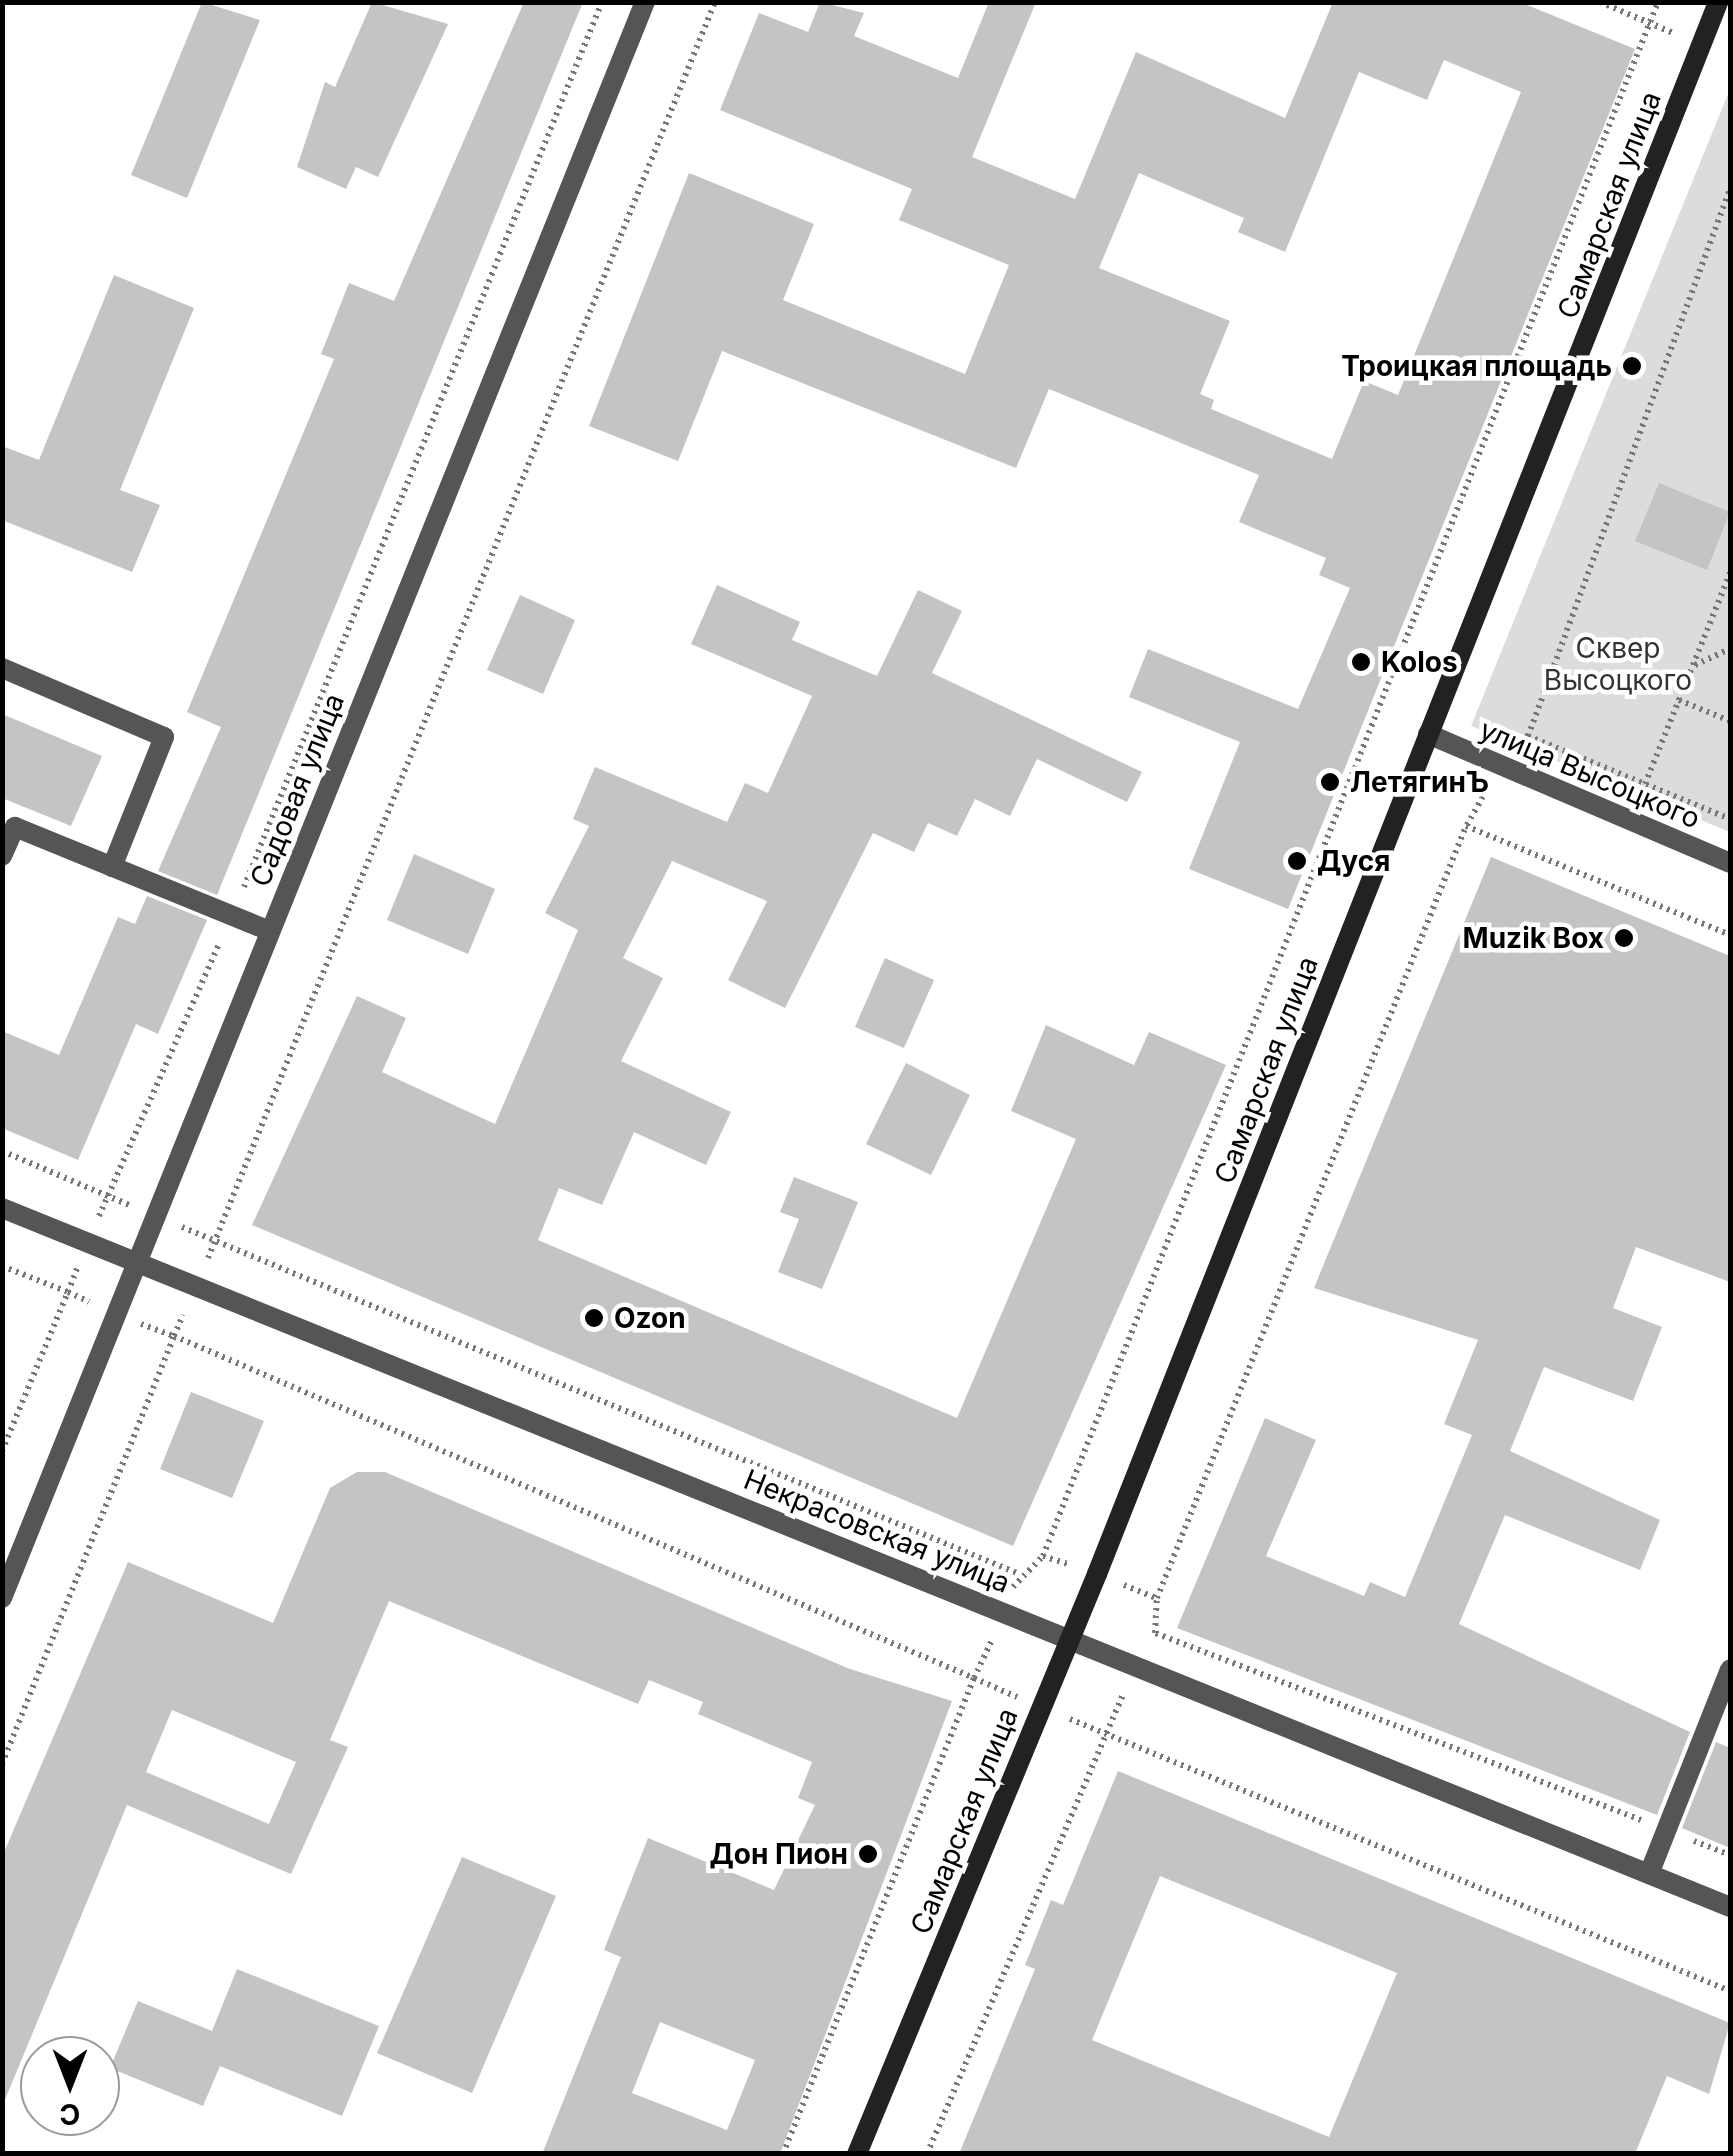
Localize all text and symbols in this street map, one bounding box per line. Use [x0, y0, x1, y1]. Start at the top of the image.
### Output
street label: Самарская улица [1550, 87, 1668, 323]
place label: Троицкая площадь [1341, 349, 1612, 383]
marker: Троицкая площадь [1621, 355, 1643, 377]
park label: Сквер Высоцкого [1544, 631, 1692, 697]
place label: Kolos [1381, 645, 1458, 679]
marker: Kolos [1350, 651, 1372, 673]
street label: Садовая улица [243, 689, 351, 891]
street label: улица Высоцкого [1475, 712, 1705, 836]
place label: ЛетягинЪ [1350, 765, 1489, 799]
marker: ЛетягинЪ [1319, 771, 1341, 793]
place label: Дуся [1317, 844, 1390, 878]
marker: Дуся [1286, 850, 1308, 872]
place label: Muzik Box [1463, 921, 1604, 955]
marker: Muzik Box [1613, 927, 1635, 949]
street label: Самарская улица [1207, 952, 1325, 1188]
place label: Ozon [614, 1301, 686, 1335]
marker: Ozon [583, 1307, 605, 1329]
street label: Некрасовская улица [739, 1462, 1015, 1600]
street label: Самарская улица [903, 1703, 1025, 1939]
place label: Дон Пион [710, 1837, 848, 1871]
marker: Дон Пион [857, 1843, 879, 1865]
north arrow [20, 2036, 120, 2136]
text: С [60, 2097, 80, 2131]

